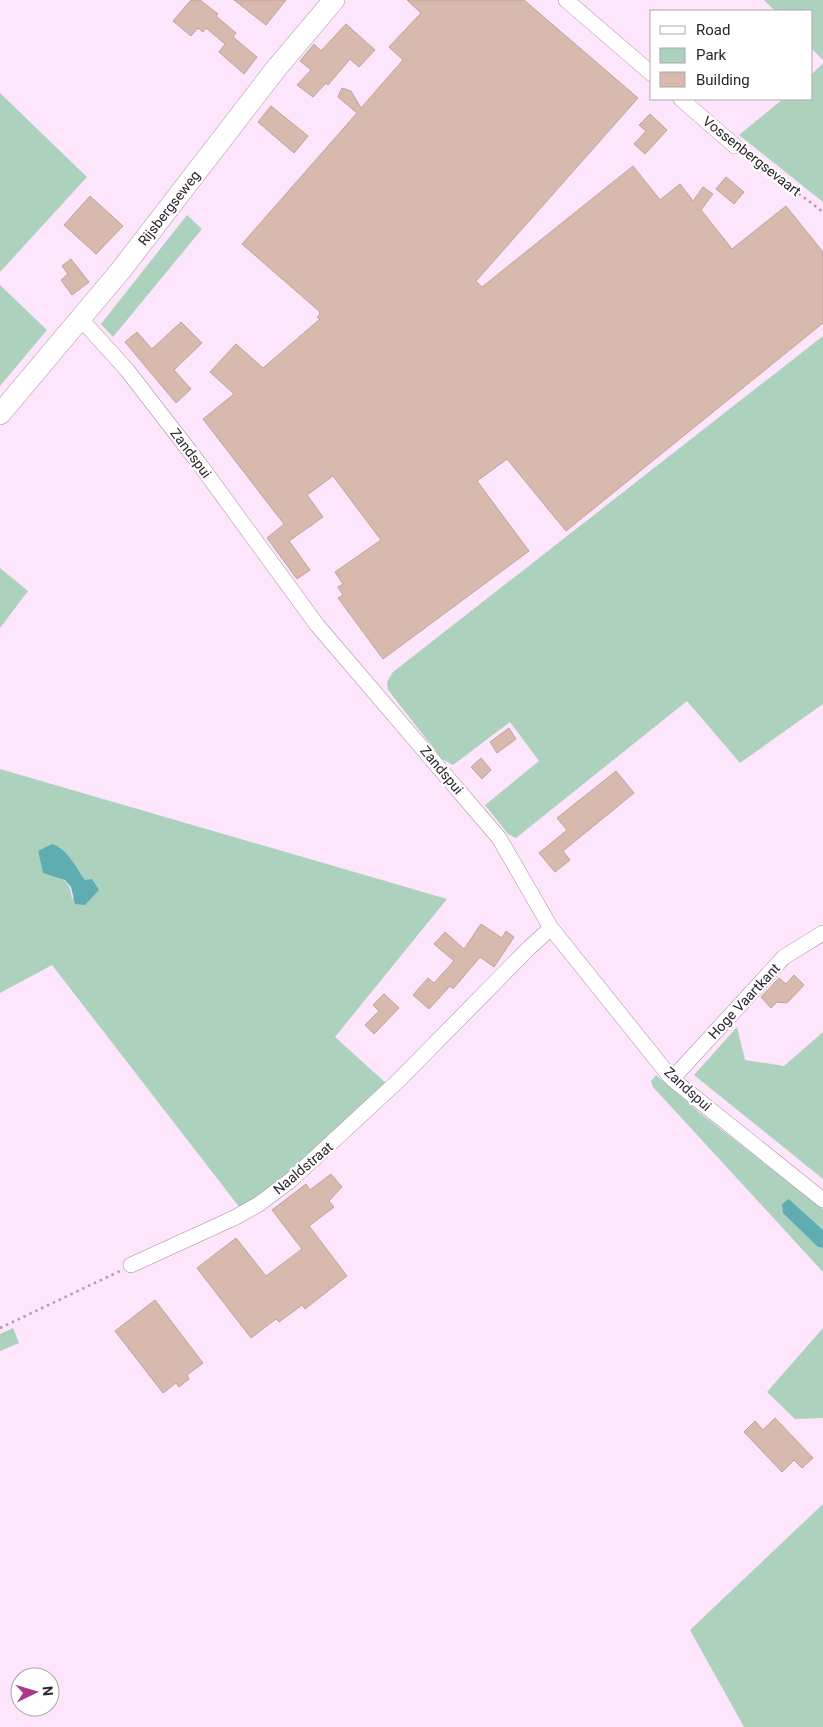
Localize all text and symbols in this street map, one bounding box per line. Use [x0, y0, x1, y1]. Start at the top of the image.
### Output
legend [650, 10, 813, 100]
text: Road [696, 21, 730, 39]
text: Park [696, 46, 727, 64]
text: Building [696, 71, 750, 89]
street label: Vossenbergsevaart [700, 113, 805, 200]
street label: Rijsbergseweg [135, 167, 203, 249]
street label: Zandspui [167, 425, 215, 481]
street label: Zandspui [417, 743, 467, 797]
street label: Hoge Vaartkant [705, 960, 783, 1042]
street label: Zandspui [661, 1064, 715, 1114]
street label: Naaldstraat [270, 1138, 336, 1197]
north arrow [10, 1667, 60, 1717]
text: N [40, 1685, 56, 1696]

